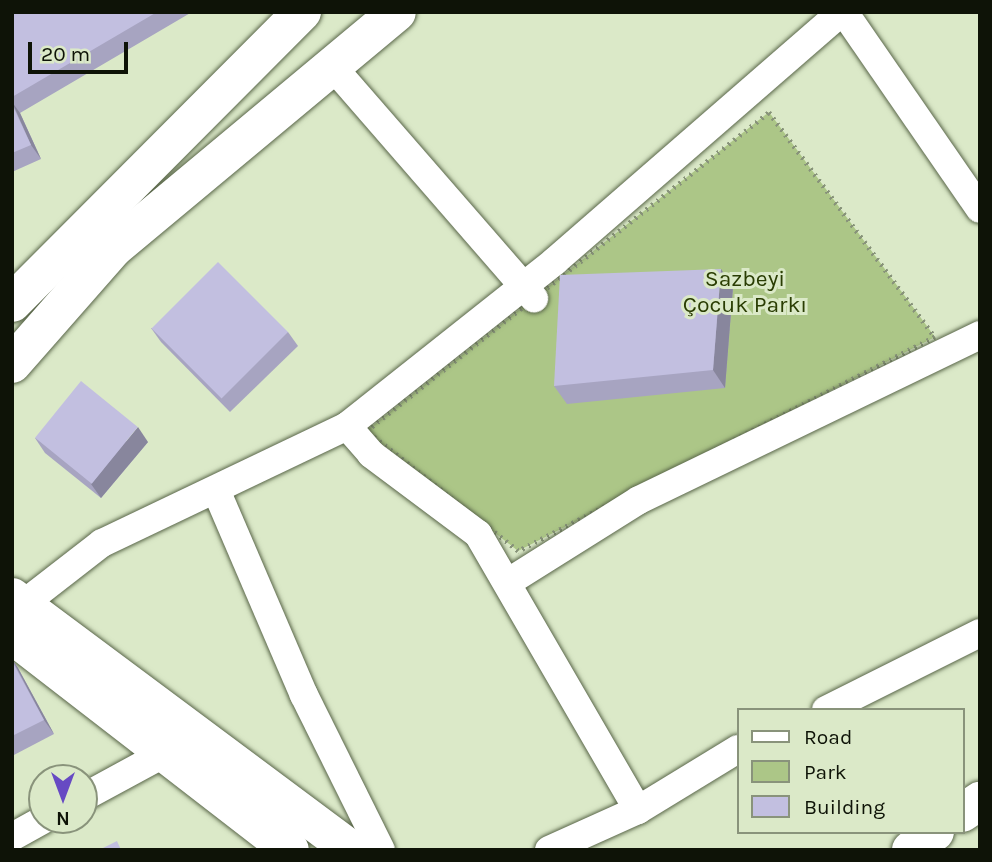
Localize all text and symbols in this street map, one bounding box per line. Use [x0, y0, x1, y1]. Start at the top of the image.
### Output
scale bar [32, 28, 131, 72]
text: 20 m [41, 42, 90, 66]
park label: Sazbeyi Çocuk Parkı [683, 265, 807, 319]
legend [736, 708, 964, 834]
text: Road [804, 725, 852, 749]
text: Park [804, 760, 847, 784]
north arrow [28, 764, 98, 834]
text: Building [804, 795, 885, 819]
text: N [56, 807, 70, 829]

